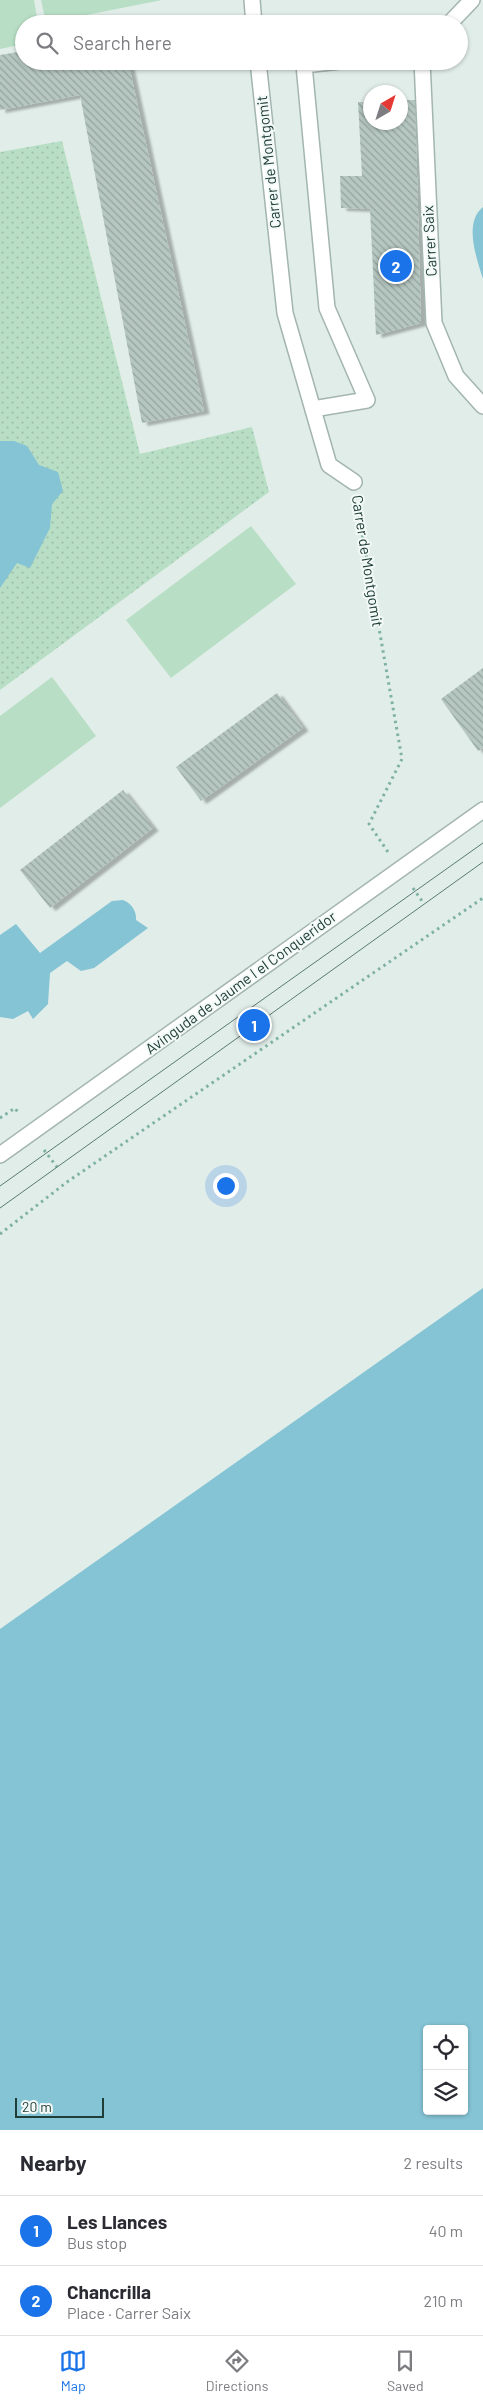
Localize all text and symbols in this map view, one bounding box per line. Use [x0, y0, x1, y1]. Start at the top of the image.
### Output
search box [15, 15, 468, 70]
icon: search [33, 29, 61, 57]
text: Search here [73, 31, 172, 54]
north arrow [363, 85, 408, 130]
street label: Carrer de Montgomit [252, 95, 284, 229]
street label: Carrer Saix [418, 205, 440, 277]
pin: 2 [380, 247, 412, 285]
street label: Carrer de Montgomit [349, 494, 387, 628]
street label: Avinguda de Jaume I el Conqueridor [141, 907, 340, 1058]
pin: 1 [238, 1006, 270, 1044]
your location [213, 1173, 239, 1199]
map controls [423, 2025, 468, 2115]
button: locate [423, 2025, 468, 2070]
button: layers [423, 2070, 468, 2115]
scale bar [15, 2095, 104, 2118]
text: 20 m [22, 2098, 52, 2115]
text: Nearby [20, 2150, 86, 2175]
text: 2 results [404, 2153, 463, 2172]
text: Les Llances [67, 2210, 167, 2233]
text: 1 [33, 2221, 39, 2240]
text: 40 m [429, 2221, 463, 2240]
text: Bus stop [67, 2233, 127, 2252]
text: Chancrilla [67, 2280, 151, 2303]
text: 2 [32, 2291, 40, 2310]
text: 210 m [424, 2291, 463, 2310]
text: Place · Carrer Saix [67, 2303, 191, 2322]
tab: Map [59, 2347, 87, 2394]
tab: Directions [206, 2347, 268, 2394]
tab: Saved [387, 2347, 424, 2394]

